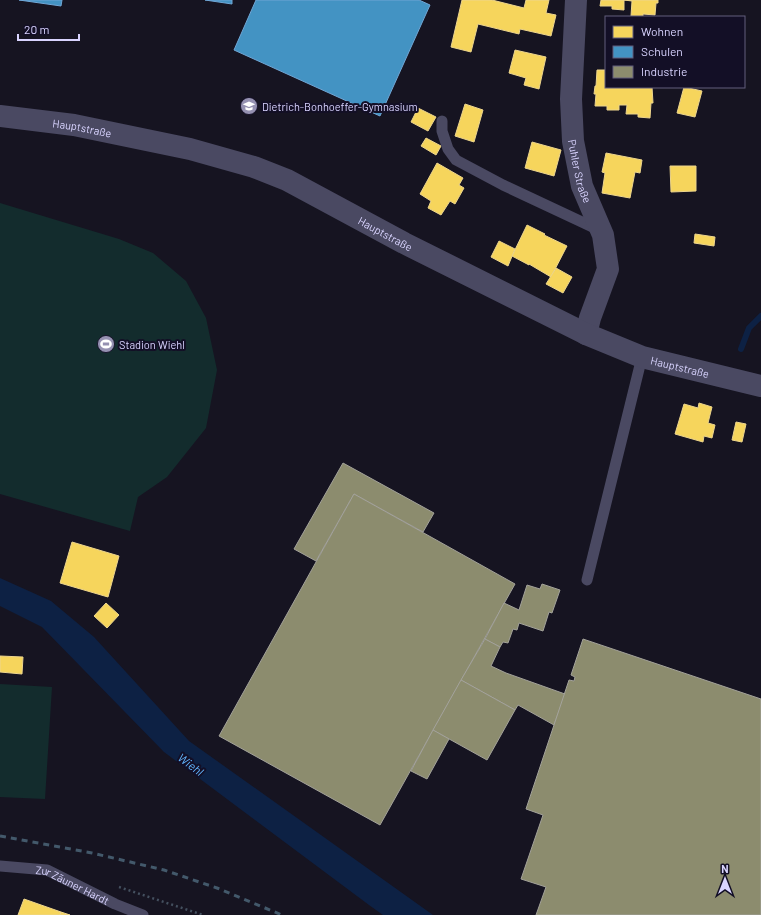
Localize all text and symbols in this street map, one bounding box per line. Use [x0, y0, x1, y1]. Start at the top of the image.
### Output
scale bar [18, 16, 79, 42]
legend [605, 16, 745, 88]
text: 20 m [24, 22, 50, 36]
text: Wohnen [641, 24, 683, 38]
text: Schulen [641, 44, 683, 58]
text: Industrie [641, 64, 687, 78]
school or university icon: Dietrich-Bonhoeffer-Gymnasium [239, 96, 259, 116]
place label: Dietrich-Bonhoeffer-Gymnasium [262, 100, 418, 113]
street label: Hauptstraße [52, 116, 113, 139]
street label: Puhler Straße [566, 138, 595, 205]
street label: Hauptstraße [356, 213, 415, 253]
sports icon: Stadion Wiehl [96, 334, 116, 354]
place label: Stadion Wiehl [119, 338, 185, 351]
street label: Hauptstraße [649, 353, 711, 380]
water label: Wiehl [175, 750, 207, 778]
north arrow [705, 859, 745, 899]
text: N [721, 862, 729, 875]
street label: Zur Zäuner Hardt [35, 863, 112, 907]

